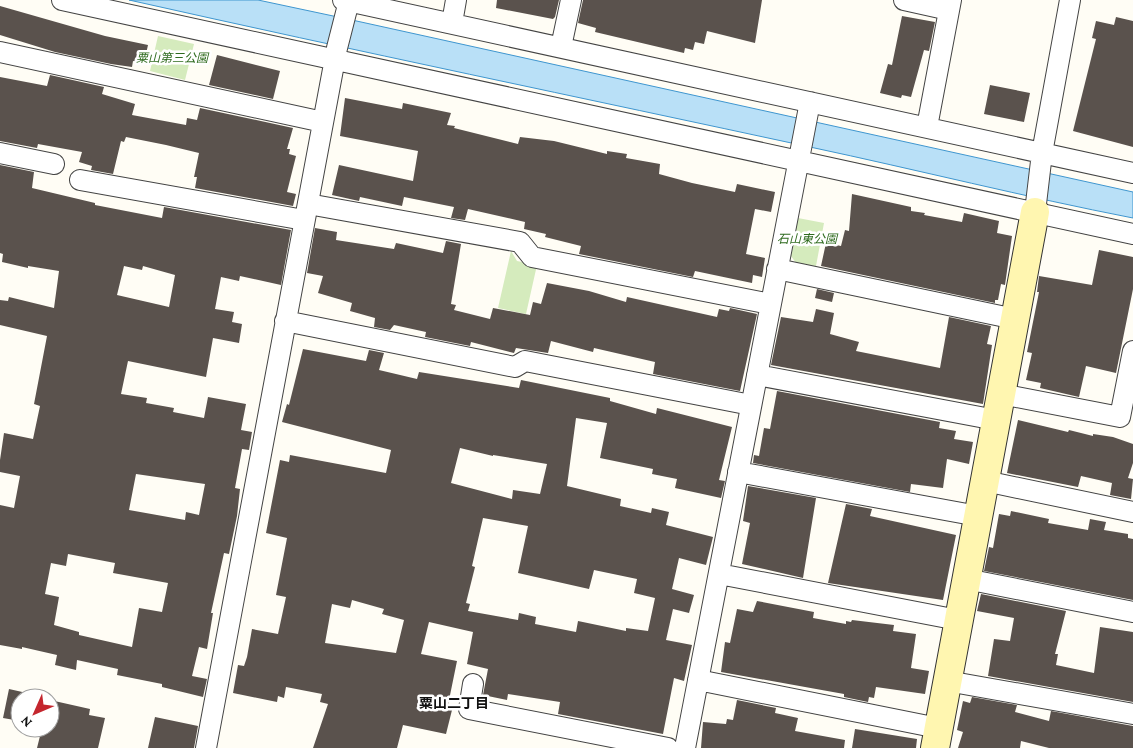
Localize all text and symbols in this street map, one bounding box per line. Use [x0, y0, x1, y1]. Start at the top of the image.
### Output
park label: 粟山第三公園 [136, 51, 210, 65]
park label: 石山東公園 [777, 232, 839, 246]
north arrow [10, 688, 60, 738]
district label: 粟山二丁目 [419, 695, 489, 711]
text: N [16, 713, 35, 731]

